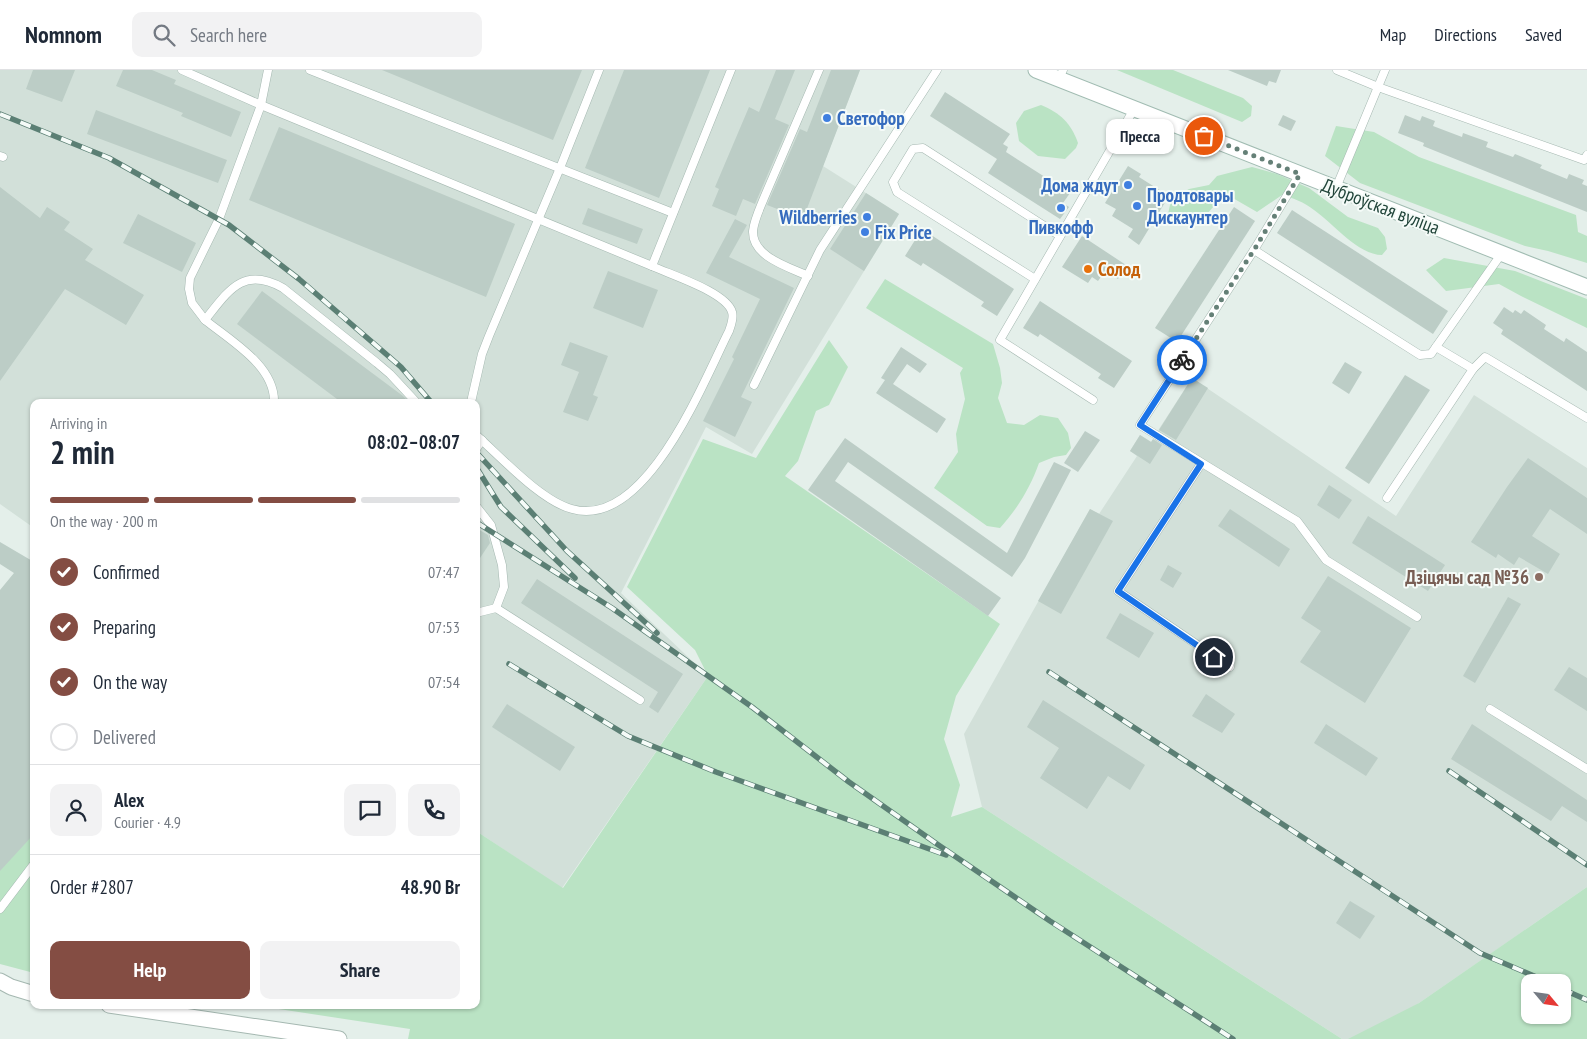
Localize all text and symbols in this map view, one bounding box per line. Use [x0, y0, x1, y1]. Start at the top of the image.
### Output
search box [132, 12, 482, 57]
text: Nomnom [25, 19, 102, 50]
icon: search [150, 21, 178, 49]
text: Search here [190, 23, 267, 47]
text: Map [1380, 23, 1406, 46]
text: Directions [1434, 23, 1497, 46]
text: Saved [1525, 23, 1562, 46]
place label: Светофор [837, 106, 905, 130]
marker: Светофор [821, 112, 833, 124]
pin [1183, 115, 1225, 157]
callout: Пресса [1106, 118, 1174, 154]
icon: bag [1190, 122, 1218, 150]
text: Пресса [1120, 126, 1160, 146]
place label: Дома ждут [1041, 173, 1118, 197]
street label: Дуброўская вуліца [1319, 173, 1443, 239]
marker: Дома ждут [1122, 179, 1134, 191]
place label: Продтовары Дискаунтер [1147, 183, 1233, 229]
marker: Продтовары Дискаунтер [1131, 200, 1143, 212]
marker: Пивкофф [1055, 202, 1067, 214]
place label: Wildberries [778, 205, 857, 229]
marker: Wildberries [861, 211, 873, 223]
place label: Пивкофф [1029, 215, 1093, 239]
place label: Fix Price [875, 220, 932, 244]
marker: Fix Price [859, 226, 871, 238]
place label: Солод [1098, 257, 1140, 281]
marker: Солод [1082, 263, 1094, 275]
courier [1157, 335, 1207, 385]
icon: bike [1168, 346, 1196, 374]
text: Arriving in [50, 413, 107, 433]
text: 08:02–08:07 [367, 430, 460, 454]
text: 2 min [50, 431, 115, 473]
text: On the way · 200 m [50, 511, 158, 531]
icon: check [50, 558, 78, 586]
text: Confirmed [93, 560, 160, 584]
text: 07:47 [428, 562, 460, 582]
place label: Дзіцячы сад №36 [1405, 565, 1529, 589]
marker: Дзіцячы сад №36 [1533, 571, 1545, 583]
icon: check [50, 613, 78, 641]
text: Preparing [93, 615, 156, 639]
text: 07:53 [428, 617, 460, 637]
pin [1193, 636, 1235, 678]
icon: home [1200, 643, 1228, 671]
icon: check [50, 668, 78, 696]
text: On the way [93, 670, 167, 694]
text: 07:54 [428, 672, 460, 692]
text: Delivered [93, 725, 156, 749]
button: person [50, 784, 102, 836]
button: chat [344, 784, 396, 836]
button: phone [408, 784, 460, 836]
text: Alex [114, 788, 144, 812]
text: Courier · 4.9 [114, 812, 181, 832]
text: Order #2807 [50, 875, 134, 899]
text: 48.90 Br [401, 875, 460, 899]
button: Help [50, 941, 250, 999]
button: Share [260, 941, 460, 999]
north arrow [1521, 974, 1571, 1024]
map controls [1521, 974, 1571, 1024]

